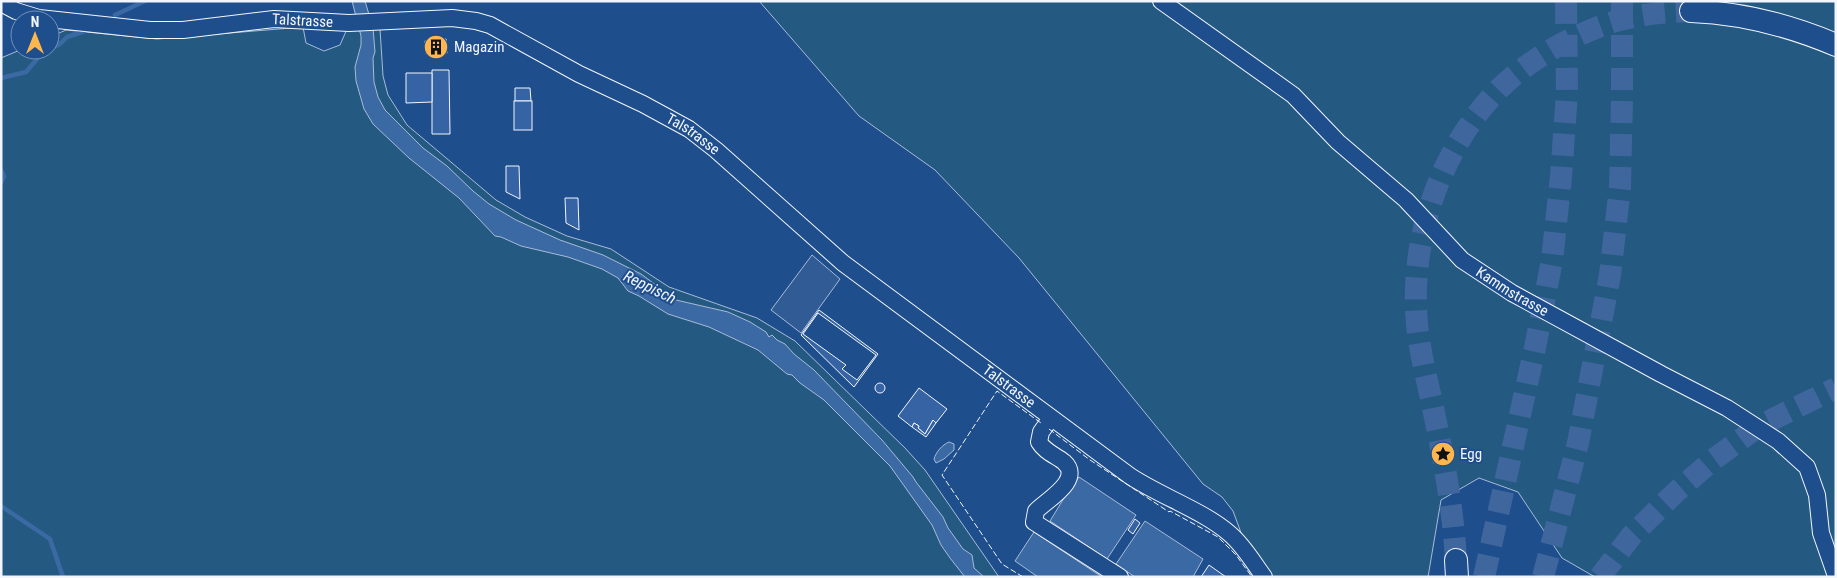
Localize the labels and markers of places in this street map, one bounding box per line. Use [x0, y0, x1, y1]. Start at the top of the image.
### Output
building icon: Magazin [423, 34, 449, 60]
place label: Magazin [454, 38, 504, 56]
place icon: Egg [1430, 441, 1456, 467]
place label: Egg [1460, 445, 1482, 463]

